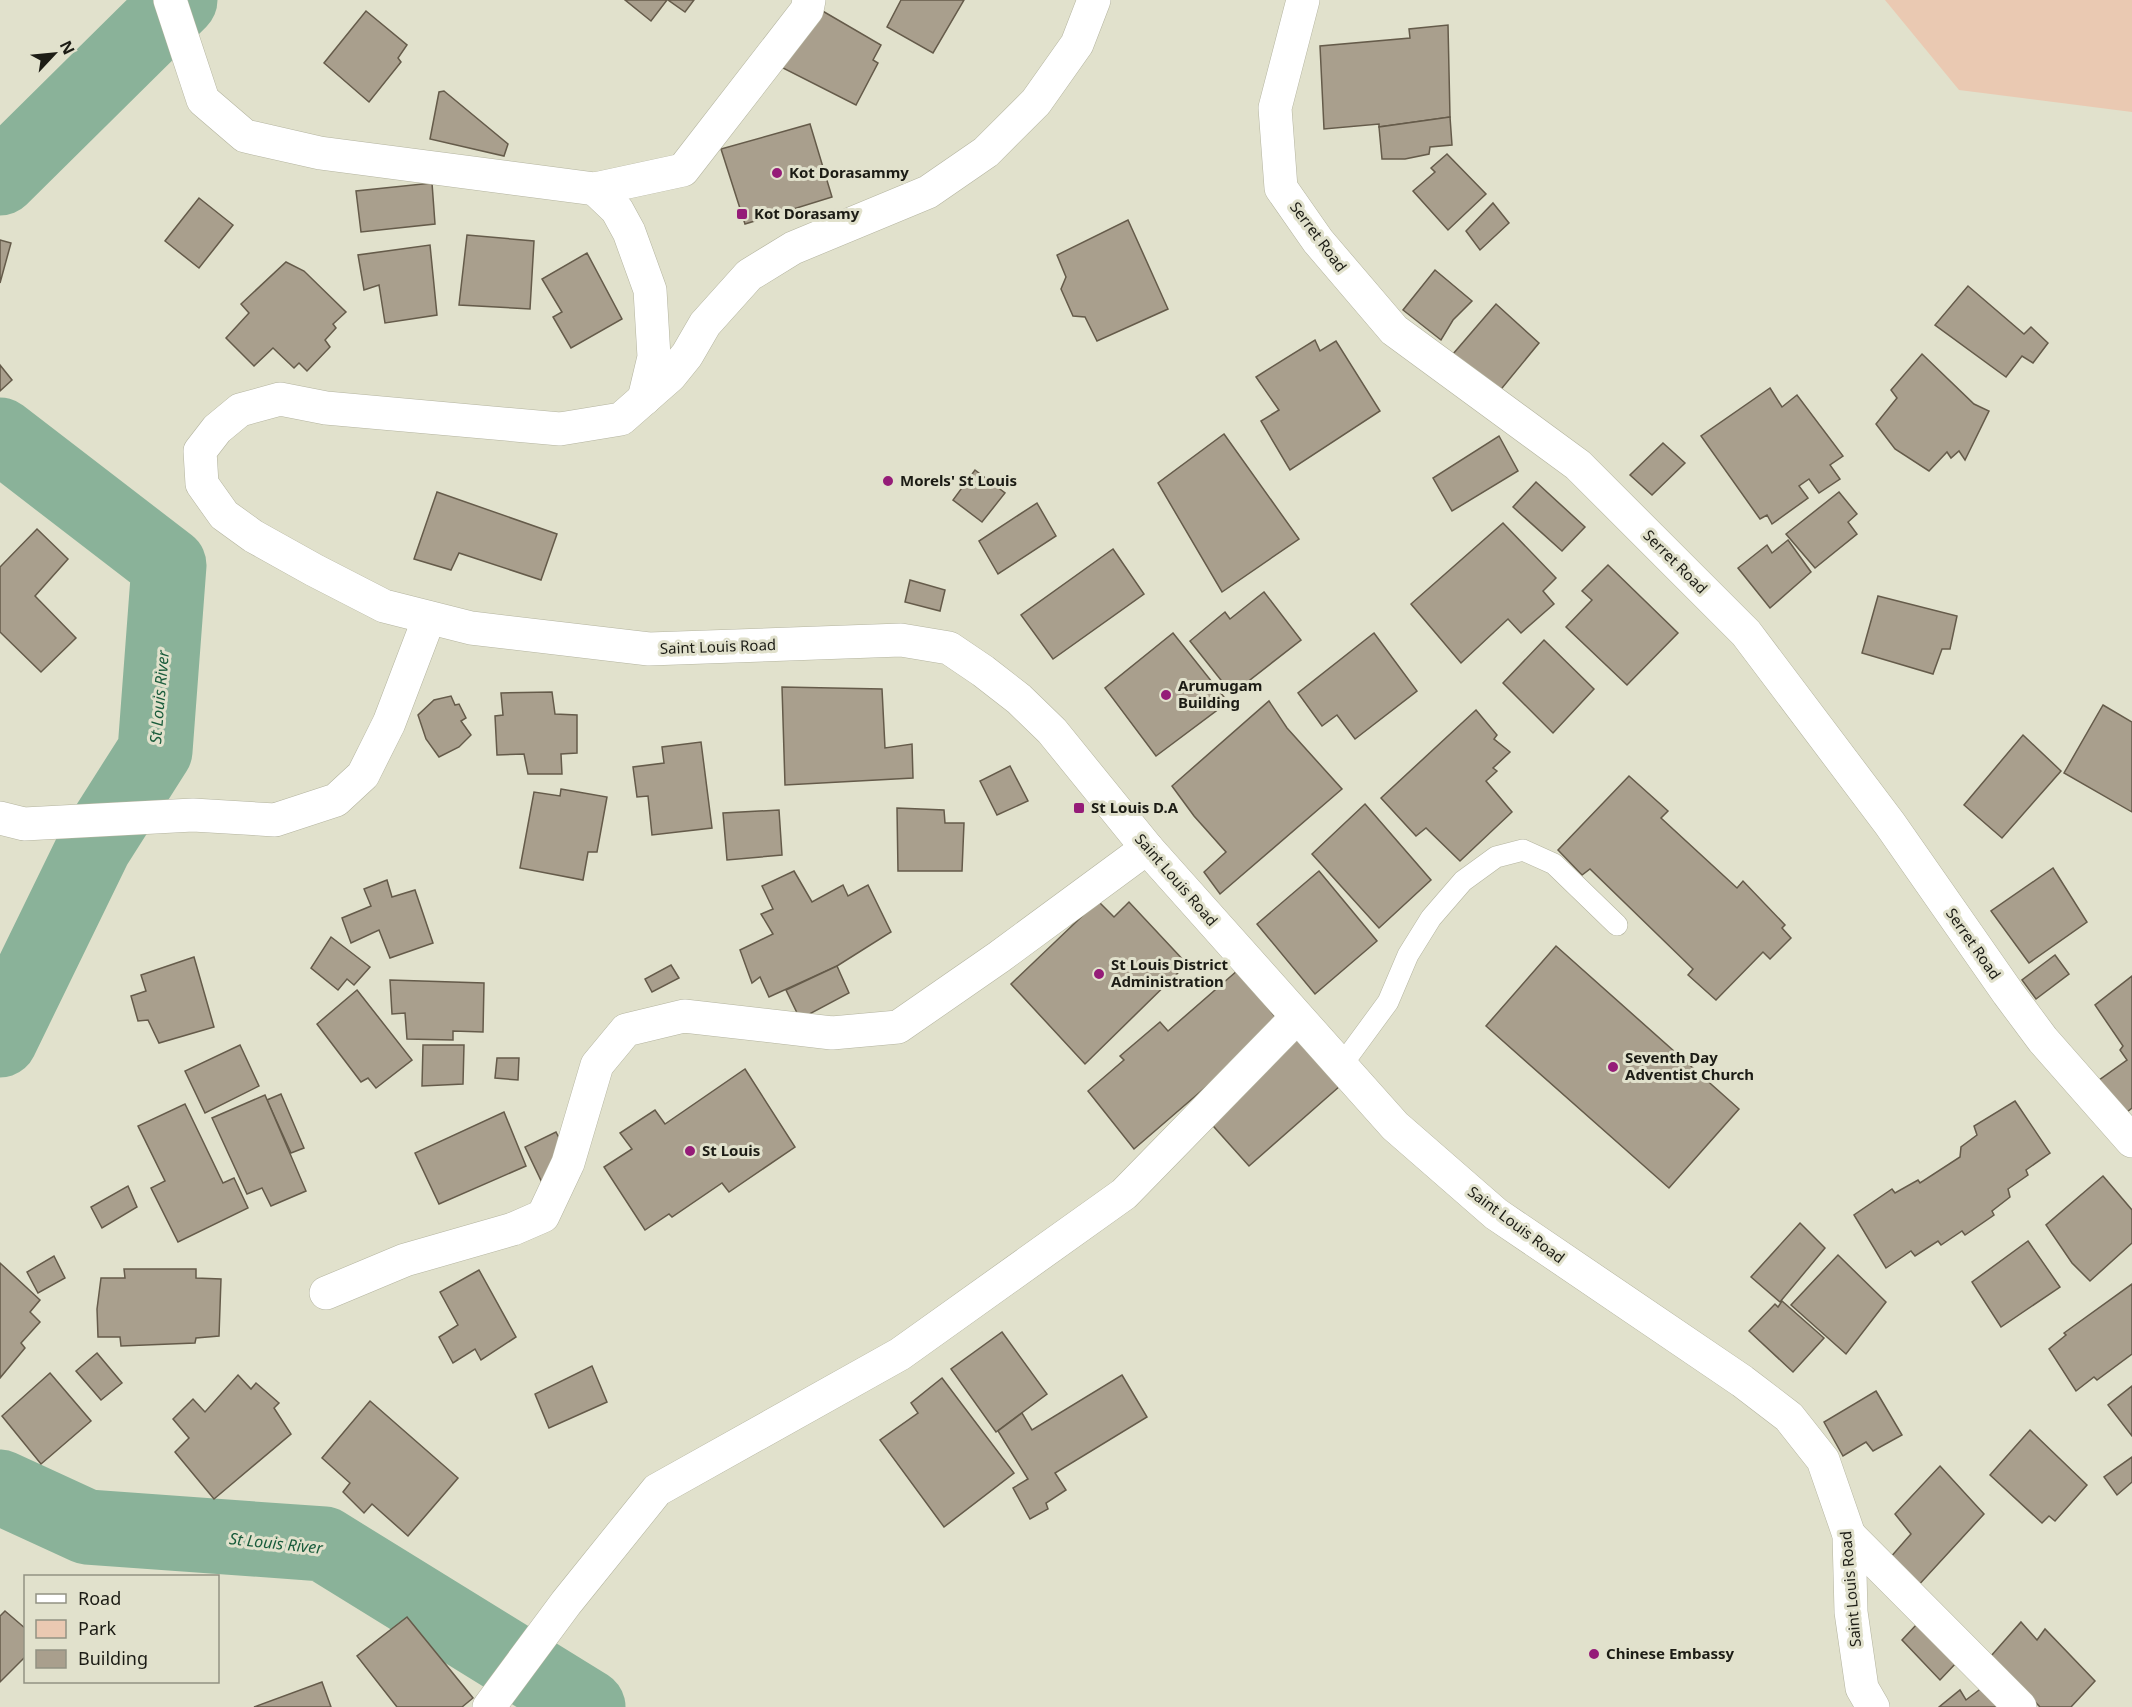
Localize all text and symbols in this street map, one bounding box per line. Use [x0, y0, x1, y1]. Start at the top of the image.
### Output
north arrow [24, 24, 84, 84]
text: N [55, 37, 80, 58]
place label: Kot Dorasammy [789, 162, 909, 182]
marker: Kot Dorasammy [770, 166, 784, 180]
street label: Serret Road [1286, 197, 1352, 275]
place label: Kot Dorasamy [754, 203, 860, 223]
marker: Kot Dorasamy [735, 207, 749, 221]
place label: Morels' St Louis [900, 470, 1017, 490]
marker: Morels' St Louis [881, 474, 895, 488]
street label: Serret Road [1639, 525, 1712, 598]
street label: Saint Louis Road [659, 634, 776, 658]
water label: St Louis River [144, 649, 174, 745]
place label: Arumugam Building [1178, 675, 1262, 712]
marker: Arumugam Building [1159, 688, 1173, 702]
place label: St Louis D.A [1091, 797, 1179, 817]
marker: St Louis D.A [1072, 801, 1086, 815]
street label: Saint Louis Road [1131, 829, 1222, 930]
street label: Serret Road [1942, 904, 2006, 983]
place label: St Louis District Administration [1111, 954, 1229, 991]
marker: St Louis District Administration [1092, 967, 1106, 981]
place label: Seventh Day Adventist Church [1625, 1047, 1754, 1084]
marker: Seventh Day Adventist Church [1606, 1060, 1620, 1074]
place label: St Louis [702, 1140, 760, 1160]
marker: St Louis [683, 1144, 697, 1158]
street label: Saint Louis Road [1464, 1181, 1569, 1267]
water label: St Louis River [228, 1527, 324, 1559]
street label: Saint Louis Road [1835, 1530, 1865, 1648]
legend [24, 1575, 219, 1683]
text: Road [78, 1586, 121, 1610]
text: Park [78, 1616, 116, 1640]
place label: Chinese Embassy [1606, 1643, 1735, 1663]
text: Building [78, 1646, 148, 1670]
marker: Chinese Embassy [1587, 1647, 1601, 1661]

